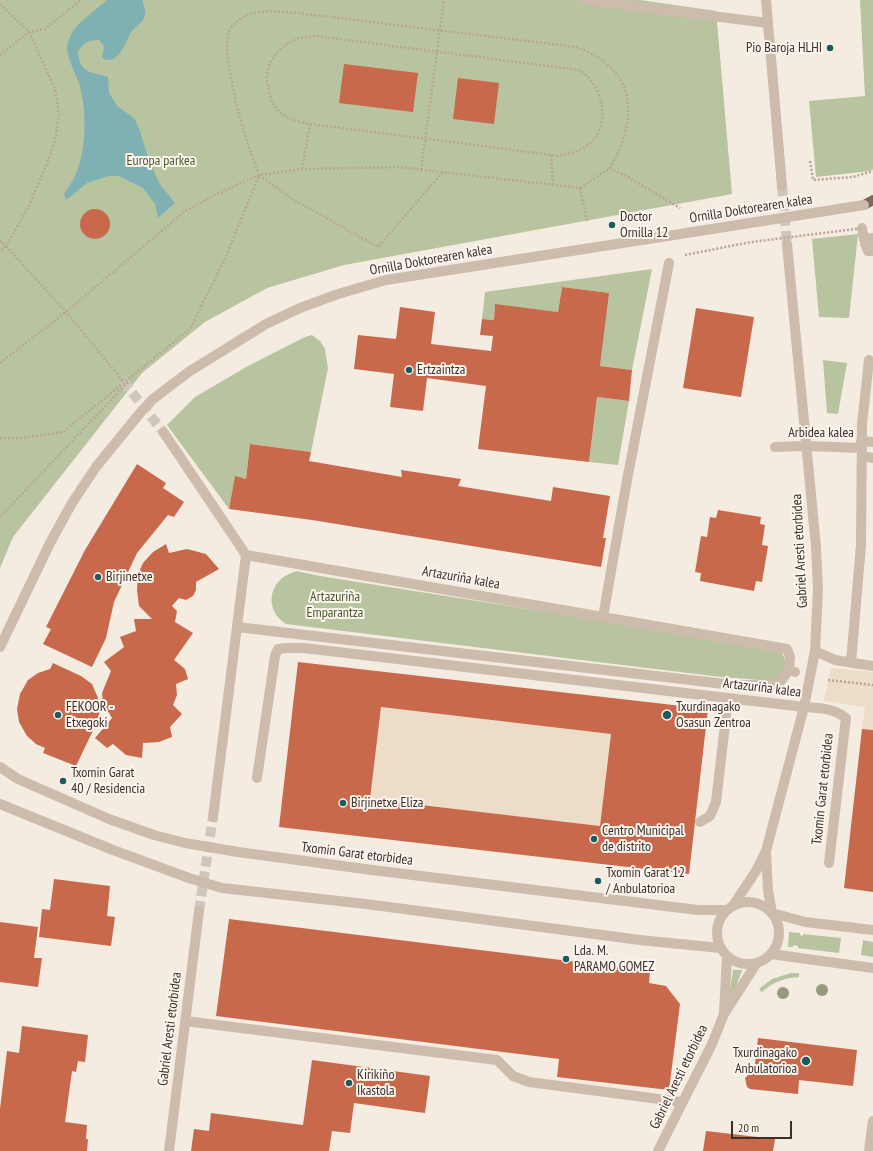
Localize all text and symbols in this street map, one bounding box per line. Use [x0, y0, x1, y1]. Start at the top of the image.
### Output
place label: Pio Baroja HLHI [746, 40, 822, 56]
marker: Pio Baroja HLHI [825, 43, 835, 53]
park label: Europa parkea [127, 153, 195, 169]
street label: Ornilla Doktorearen kalea [688, 191, 814, 227]
place label: Doctor Ornilla 12 [620, 209, 668, 242]
marker: Doctor Ornilla 12 [607, 220, 617, 230]
street label: Ornilla Doktorearen kalea [368, 241, 494, 279]
place label: Ertzaintza [417, 362, 465, 378]
marker: Ertzaintza [404, 365, 414, 375]
street label: Arbidea kalea [788, 425, 854, 441]
street label: Gabriel Aresti etorbidea [789, 494, 811, 608]
street label: Artazuriña kalea [421, 563, 501, 593]
place label: Birjinetxe [106, 569, 152, 585]
marker: Birjinetxe [93, 572, 103, 582]
park label: Artazuriña Emparantza [307, 589, 363, 622]
street label: Artazuriña kalea [722, 675, 802, 701]
place label: FEKOOR - Etxegoki [66, 699, 114, 732]
place label: Txurdinagako Osasun Zentroa [676, 699, 751, 732]
marker: Txurdinagako Osasun Zentroa [661, 709, 673, 721]
marker: FEKOOR - Etxegoki [53, 710, 63, 720]
street label: Txomin Garat etorbidea [809, 732, 837, 846]
place label: Txomin Garat 40 / Residencia [71, 765, 145, 798]
marker: Txomin Garat 40 / Residencia [58, 776, 68, 786]
place label: Birjinetxe Eliza [351, 795, 423, 811]
marker: Birjinetxe Eliza [338, 798, 348, 808]
place label: Centro Municipal de distrito [602, 823, 684, 856]
marker: Centro Municipal de distrito [589, 834, 599, 844]
street label: Txomin Garat etorbidea [300, 839, 414, 869]
place label: Txomin Garat 12 / Anbulatorioa [606, 865, 685, 898]
marker: Txomin Garat 12 / Anbulatorioa [593, 876, 603, 886]
place label: Lda. M. PARAMO GOMEZ [574, 943, 654, 976]
marker: Lda. M. PARAMO GOMEZ [561, 954, 571, 964]
street label: Gabriel Aresti etorbidea [155, 971, 185, 1087]
street label: Gabriel Aresti etorbidea [646, 1022, 712, 1132]
place label: Txurdinagako Anbulatorioa [733, 1045, 797, 1078]
marker: Txurdinagako Anbulatorioa [800, 1055, 812, 1067]
place label: Kirikiño Ikastola [357, 1067, 395, 1100]
marker: Kirikiño Ikastola [344, 1078, 354, 1088]
scale bar [733, 1113, 794, 1139]
text: 20 m [738, 1120, 759, 1135]

